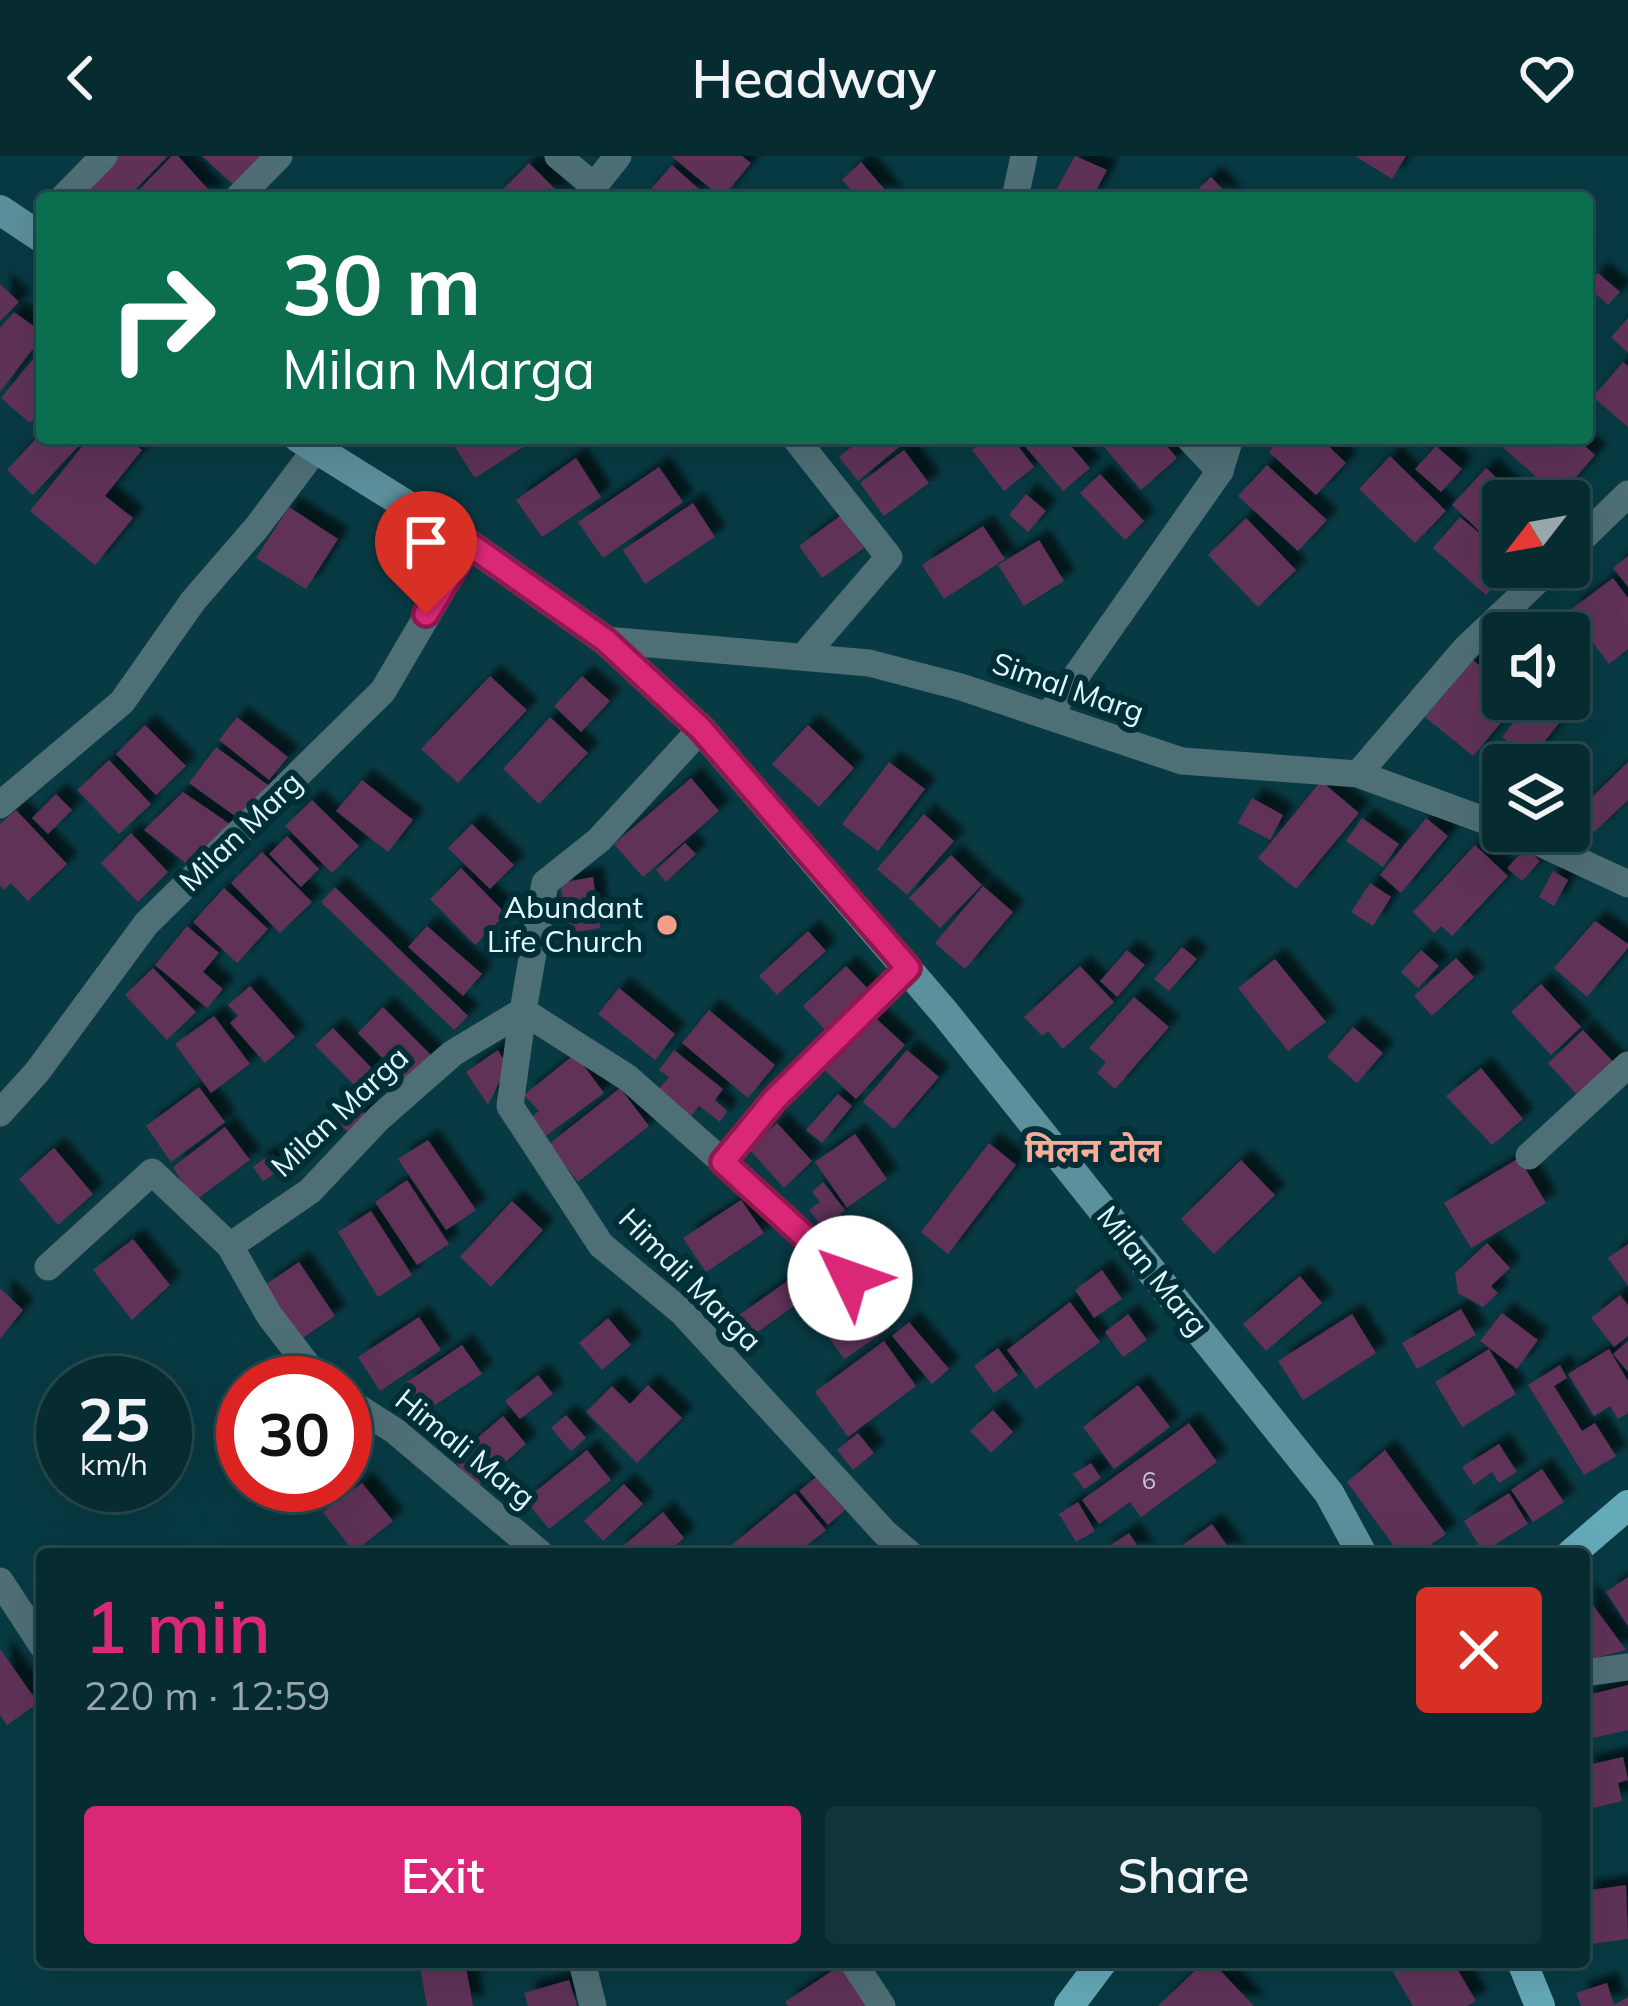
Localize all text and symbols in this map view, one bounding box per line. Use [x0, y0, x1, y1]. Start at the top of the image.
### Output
text: Headway [691, 44, 937, 112]
icon: back [48, 45, 114, 111]
icon: heart [1514, 45, 1580, 111]
text: 30 m [282, 231, 481, 336]
icon: right [84, 240, 240, 396]
text: Milan Marga [282, 335, 595, 403]
north arrow [1482, 480, 1590, 588]
map controls [1482, 480, 1590, 852]
pin [375, 491, 477, 614]
icon: arrive [393, 509, 459, 575]
button: sound [1482, 612, 1590, 720]
street label: Simal Marg [988, 643, 1149, 731]
button: layers [1482, 744, 1590, 852]
street label: Milan Marg [171, 763, 310, 899]
place label: Abundant Life Church [487, 888, 643, 960]
marker: Abundant Life Church [654, 912, 680, 938]
street label: Milan Marga [263, 1038, 416, 1184]
district label: मिलन टोल [1025, 1129, 1162, 1170]
street label: Milan Marg [1089, 1198, 1217, 1343]
street label: Himali Marga [611, 1200, 770, 1359]
position arrow [787, 1215, 913, 1341]
speed limit sign: 30 [216, 1356, 372, 1512]
street label: Himali Marg [388, 1380, 543, 1516]
text: 25 [78, 1381, 150, 1456]
text: km/h [80, 1445, 148, 1483]
house number: 6 [1142, 1465, 1156, 1495]
text: 1 min [84, 1581, 271, 1671]
button: close [1416, 1587, 1542, 1713]
text: 220 m · 12:59 [84, 1671, 330, 1720]
button: Exit [84, 1806, 801, 1944]
button: Share [825, 1806, 1542, 1944]

